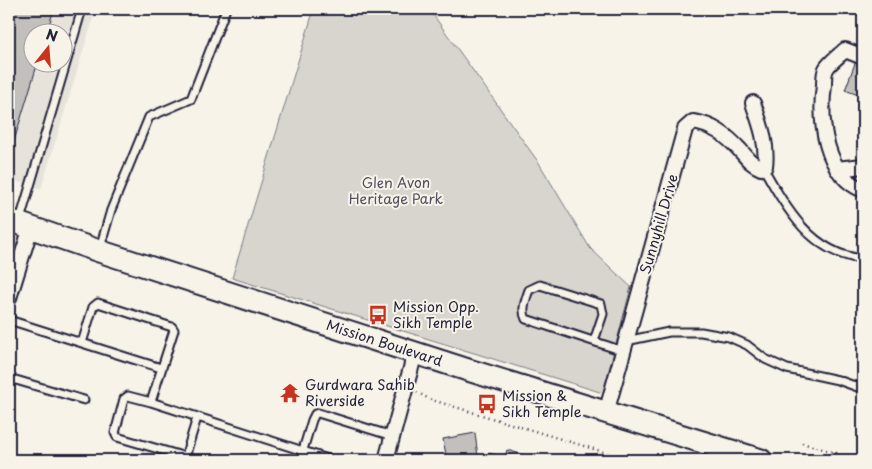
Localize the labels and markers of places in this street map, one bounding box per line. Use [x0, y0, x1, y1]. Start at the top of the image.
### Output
place label: Mission Opp. Sikh Temple [393, 296, 479, 333]
bus stop icon: Mission Opp. Sikh Temple [367, 304, 389, 326]
place label: Gurdwara Sahib Riverside [305, 374, 415, 411]
temple icon: Gurdwara Sahib Riverside [279, 382, 301, 404]
place label: Mission & Sikh Temple [502, 385, 582, 422]
bus stop icon: Mission & Sikh Temple [476, 393, 498, 415]

